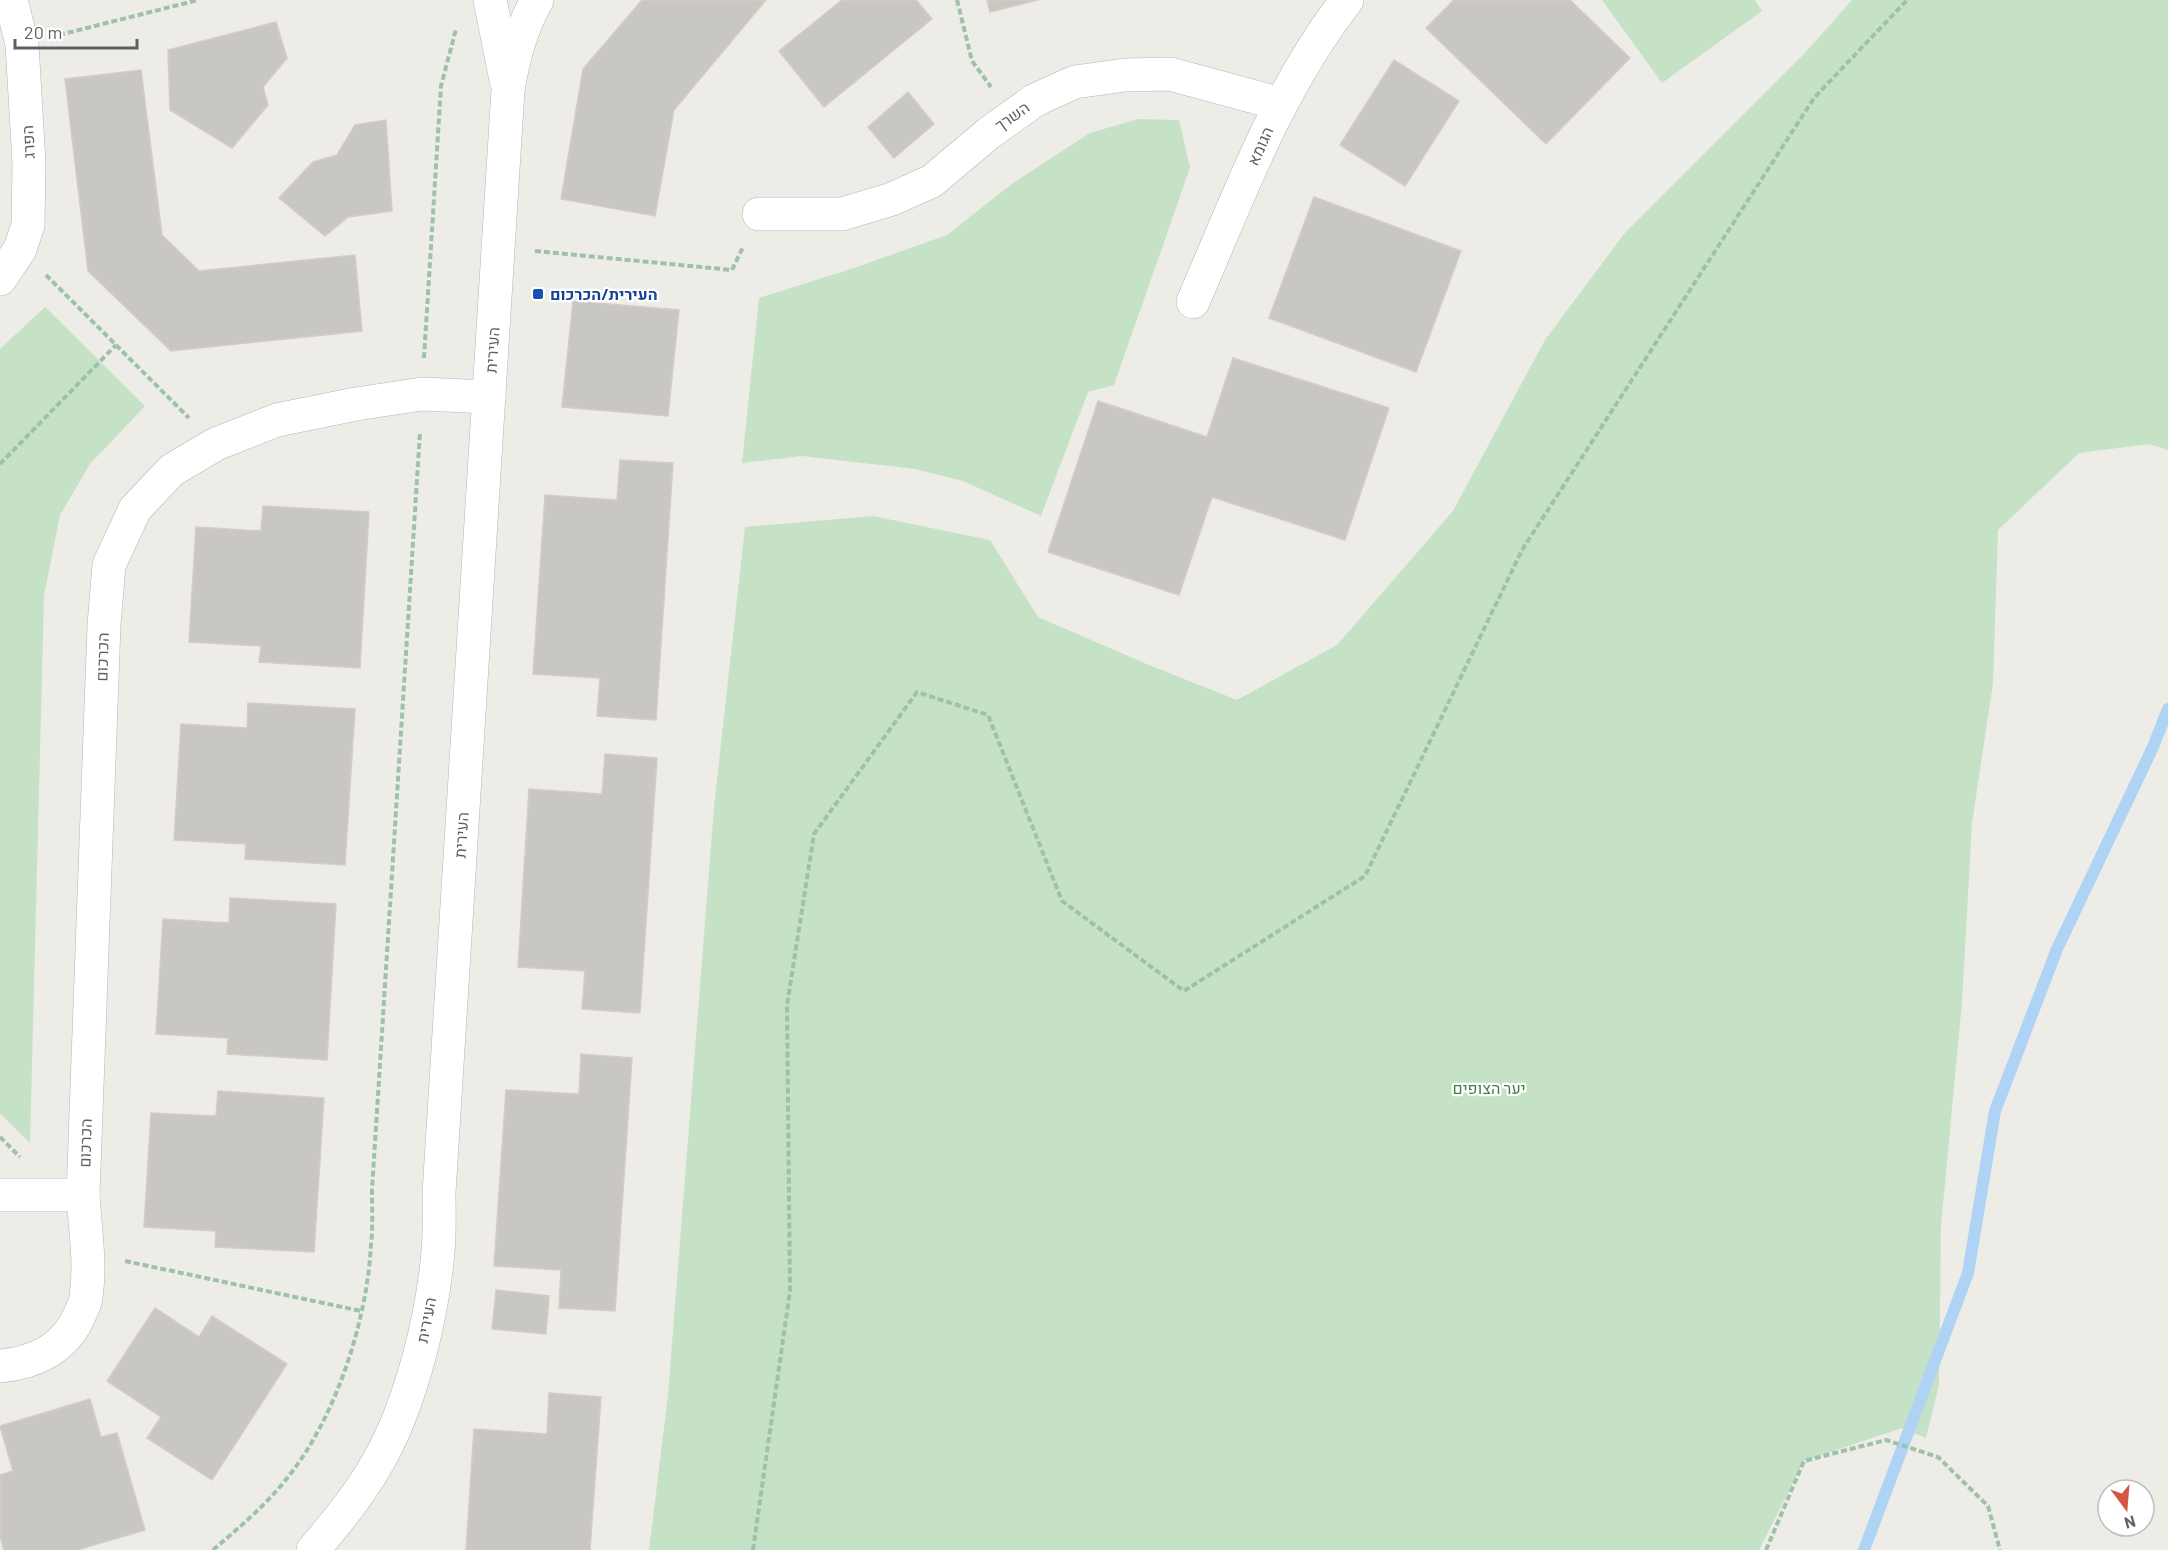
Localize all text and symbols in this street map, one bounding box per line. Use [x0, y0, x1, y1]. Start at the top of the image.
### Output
scale bar [15, 12, 136, 50]
text: 20 m [24, 21, 62, 43]
street label: השרך [991, 97, 1033, 134]
street label: הגומא [1243, 123, 1277, 168]
street label: הפרג [17, 125, 38, 159]
place label: העירית/הכרכום [550, 284, 658, 303]
marker: העירית/הכרכום [531, 287, 545, 301]
street label: העירית [480, 326, 503, 374]
street label: הכרכום [91, 632, 112, 682]
street label: העירית [449, 811, 472, 859]
park label: יער הצופים [1452, 1078, 1526, 1097]
street label: הכרכום [74, 1118, 95, 1168]
street label: העירית [412, 1295, 439, 1344]
north arrow [2096, 1478, 2156, 1538]
text: N [2123, 1512, 2138, 1533]

